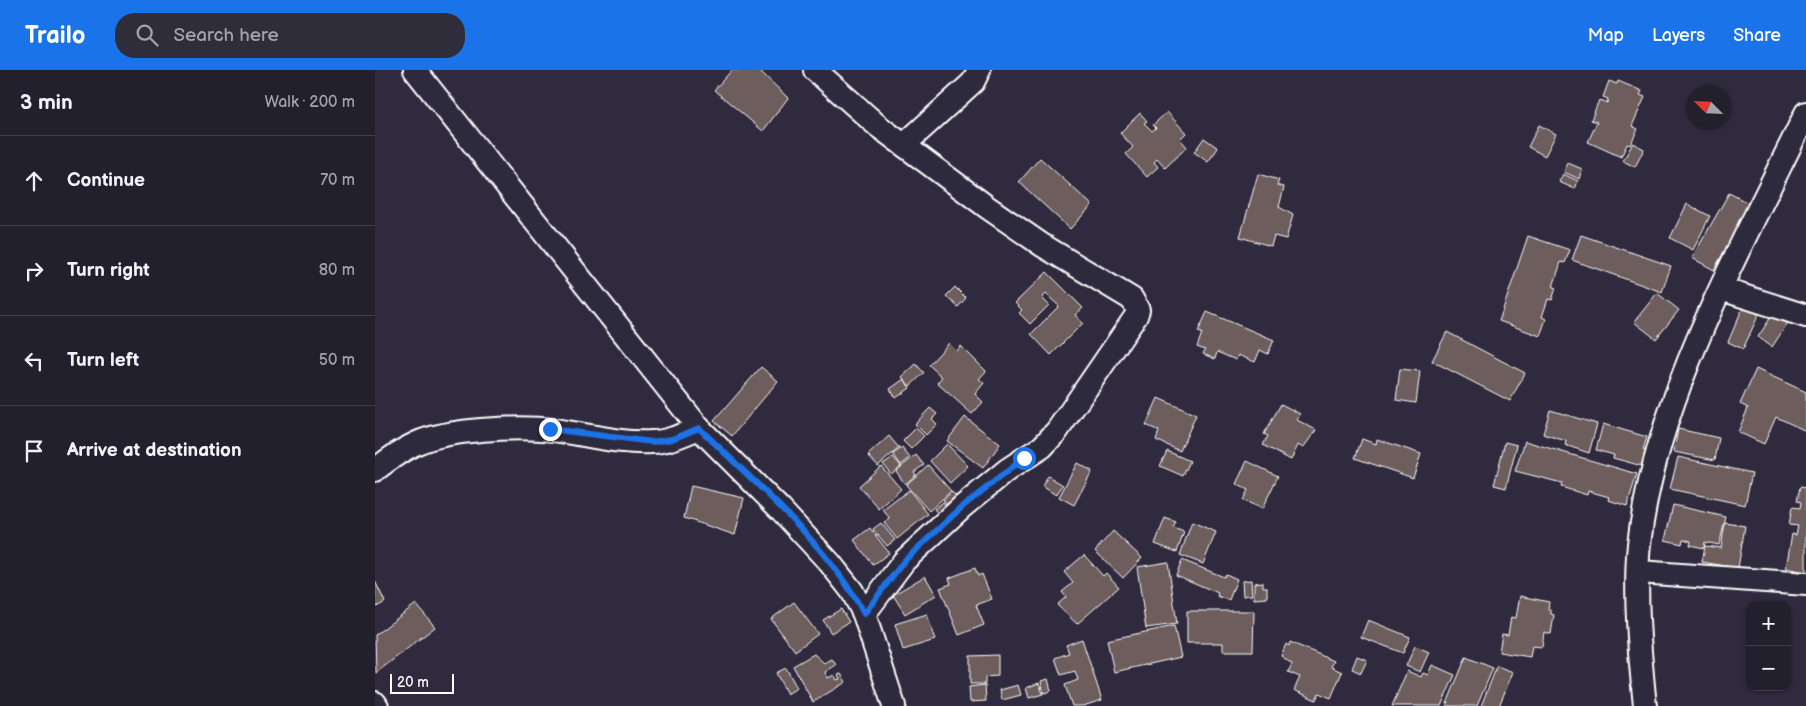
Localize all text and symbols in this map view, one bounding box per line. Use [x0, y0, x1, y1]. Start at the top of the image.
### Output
search box [115, 13, 465, 58]
text: Trailo [25, 21, 85, 50]
icon: search [133, 21, 161, 49]
text: Search here [173, 24, 279, 47]
text: Map [1588, 25, 1624, 46]
text: Layers [1652, 25, 1705, 46]
text: Share [1733, 25, 1781, 46]
north arrow [1686, 85, 1731, 130]
text: 3 min [20, 90, 73, 115]
text: Walk · 200 m [265, 93, 355, 112]
icon: ahead [20, 167, 48, 195]
text: Continue [67, 169, 145, 192]
text: 70 m [320, 171, 355, 190]
icon: right [20, 257, 48, 285]
text: Turn right [67, 259, 150, 282]
text: 80 m [319, 261, 355, 280]
icon: left [20, 347, 48, 375]
text: Turn left [67, 349, 139, 372]
text: 50 m [319, 351, 355, 370]
route end [539, 418, 562, 441]
icon: arrive [20, 437, 48, 465]
text: Arrive at destination [67, 439, 242, 462]
route start [1013, 447, 1036, 470]
map controls [1746, 601, 1791, 691]
button: + [1746, 601, 1791, 646]
button: − [1746, 646, 1791, 691]
scale bar [390, 671, 454, 694]
text: 20 m [397, 674, 429, 691]

